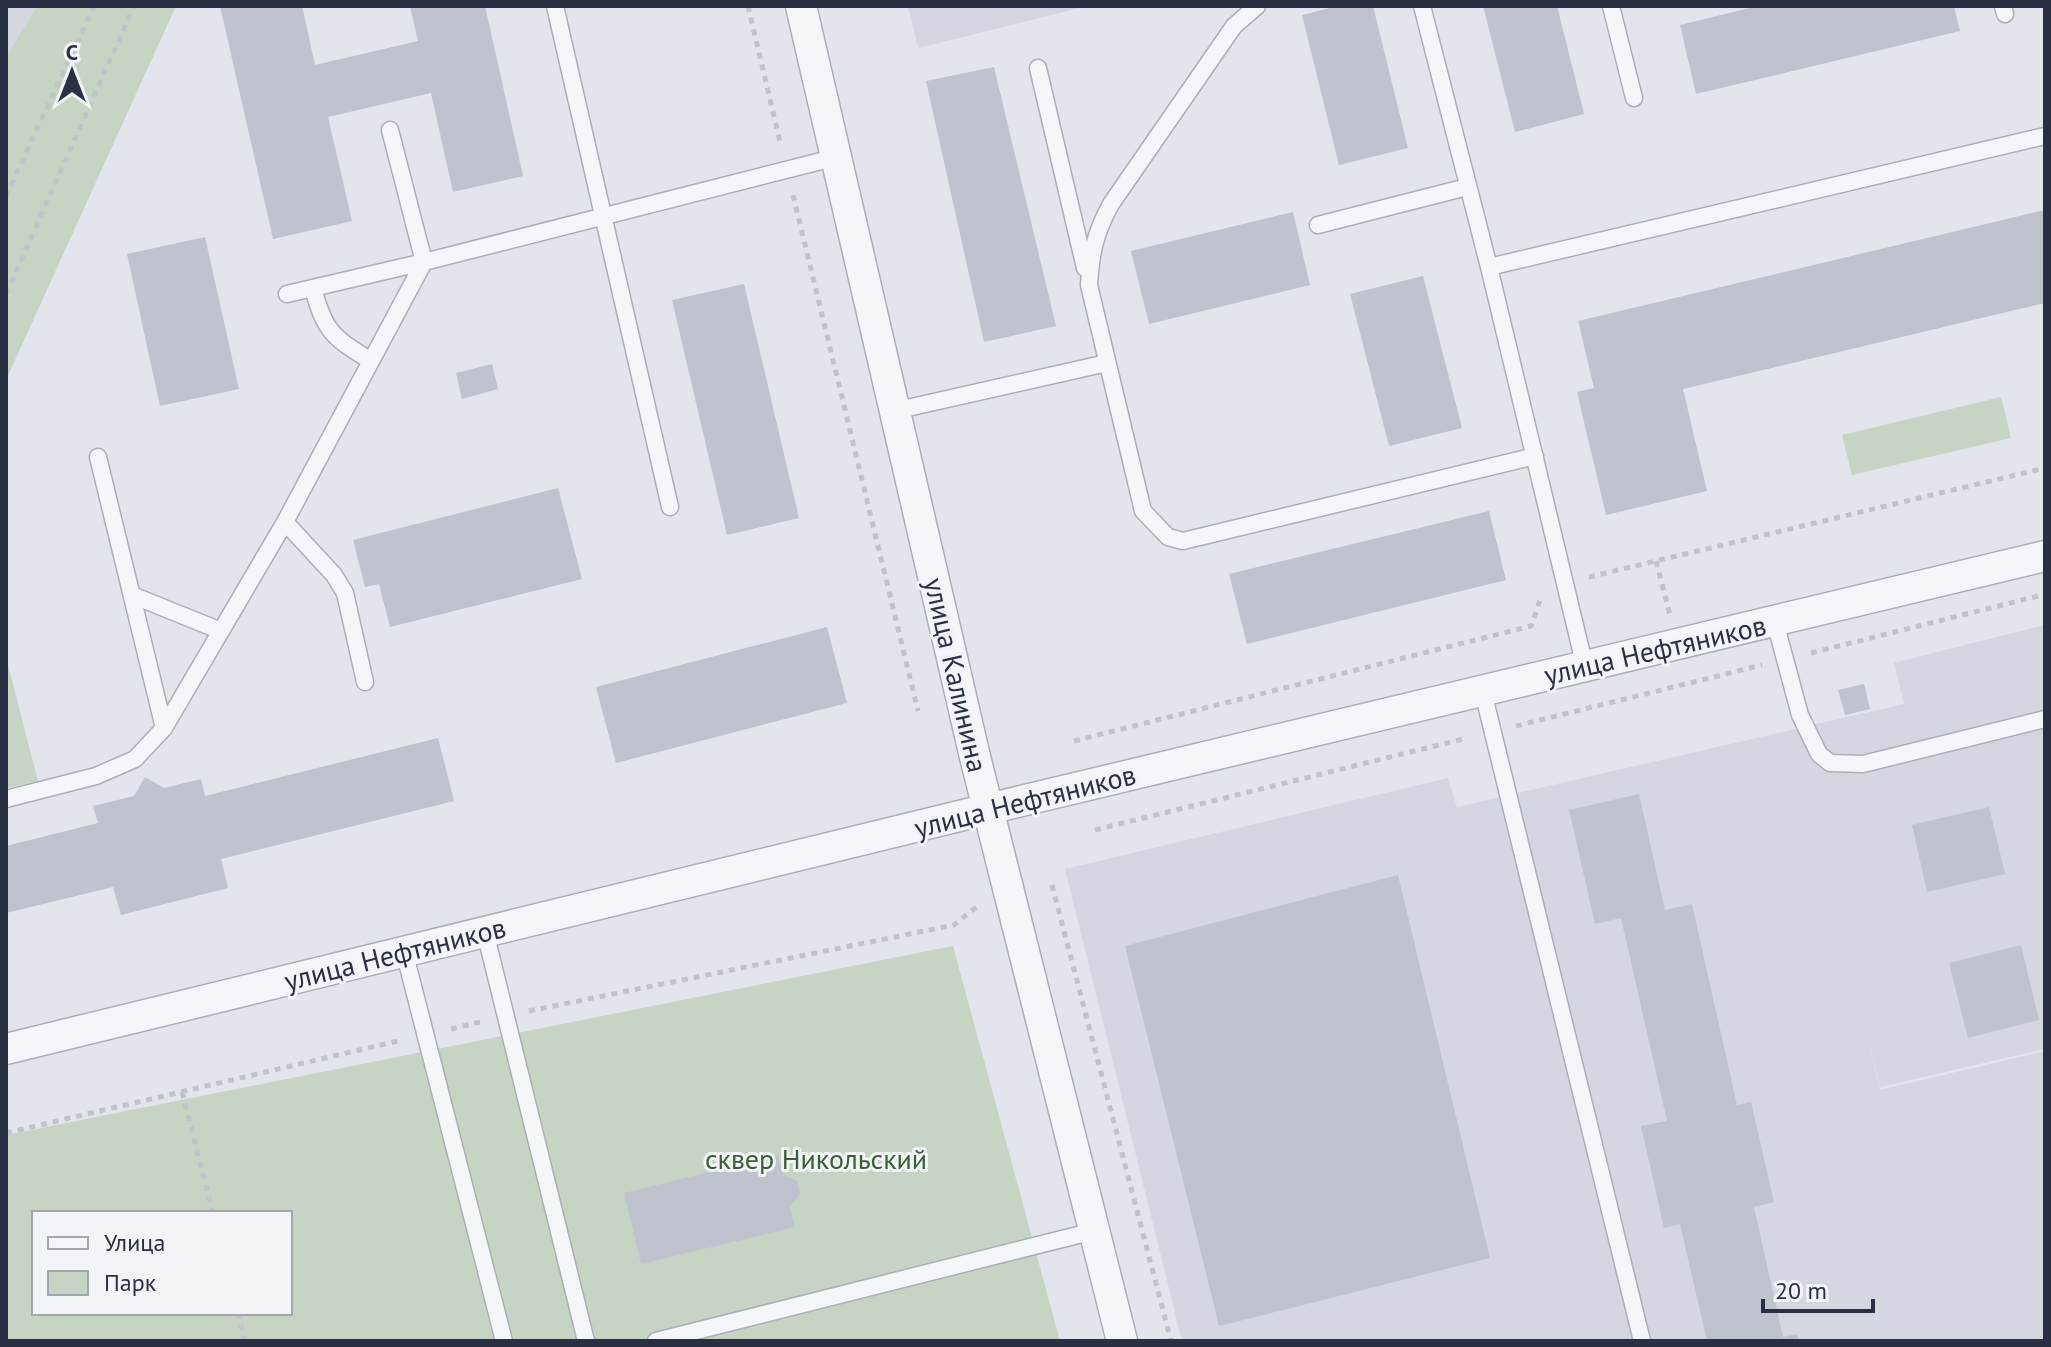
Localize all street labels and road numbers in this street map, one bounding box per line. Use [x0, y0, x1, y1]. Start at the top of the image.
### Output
street label: улица Калинина [916, 574, 997, 776]
street label: улица Нефтяников [1540, 606, 1770, 693]
street label: улица Нефтяников [910, 755, 1139, 846]
street label: улица Нефтяников [280, 908, 509, 999]

